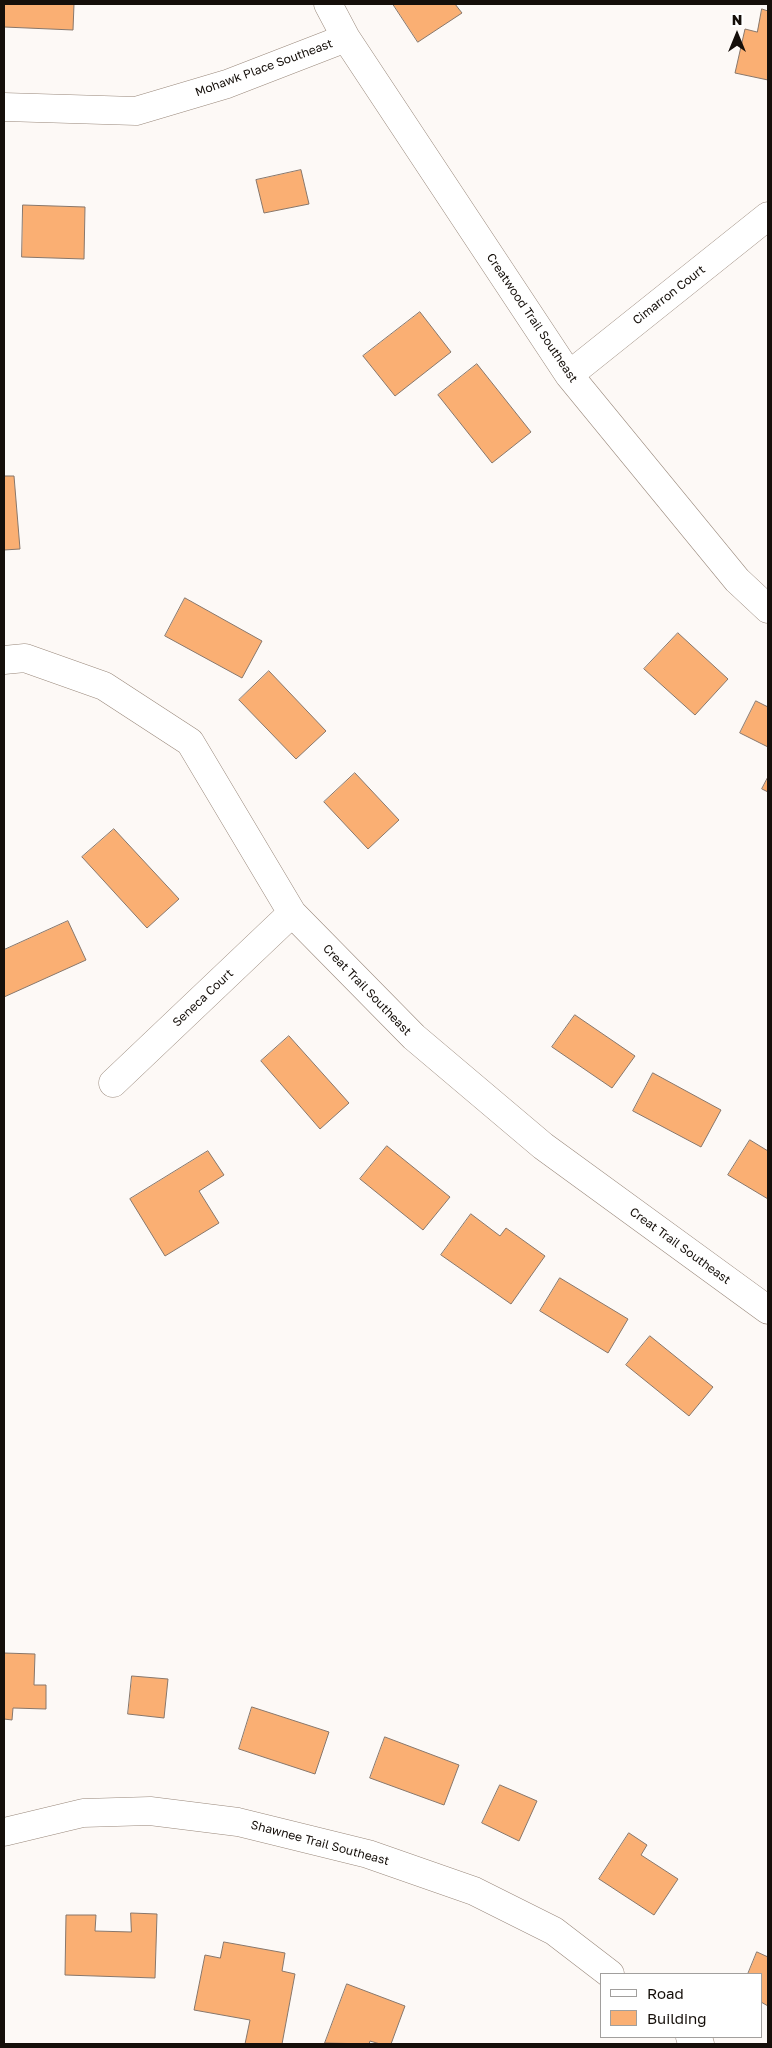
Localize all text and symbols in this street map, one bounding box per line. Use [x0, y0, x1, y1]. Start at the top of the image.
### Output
north arrow [712, 10, 762, 60]
text: N [732, 11, 742, 28]
street label: Mohawk Place Southeast [193, 36, 335, 100]
street label: Creatwood Trail Southeast [483, 251, 581, 385]
street label: Cimarron Court [630, 262, 708, 328]
street label: Creat Trail Southeast [320, 941, 414, 1039]
street label: Seneca Court [170, 966, 236, 1030]
street label: Creat Trail Southeast [627, 1205, 733, 1287]
street label: Shawnee Trail Southeast [249, 1818, 391, 1868]
legend [600, 1973, 762, 2038]
text: Road [647, 1984, 684, 2002]
text: Building [647, 2009, 707, 2027]

